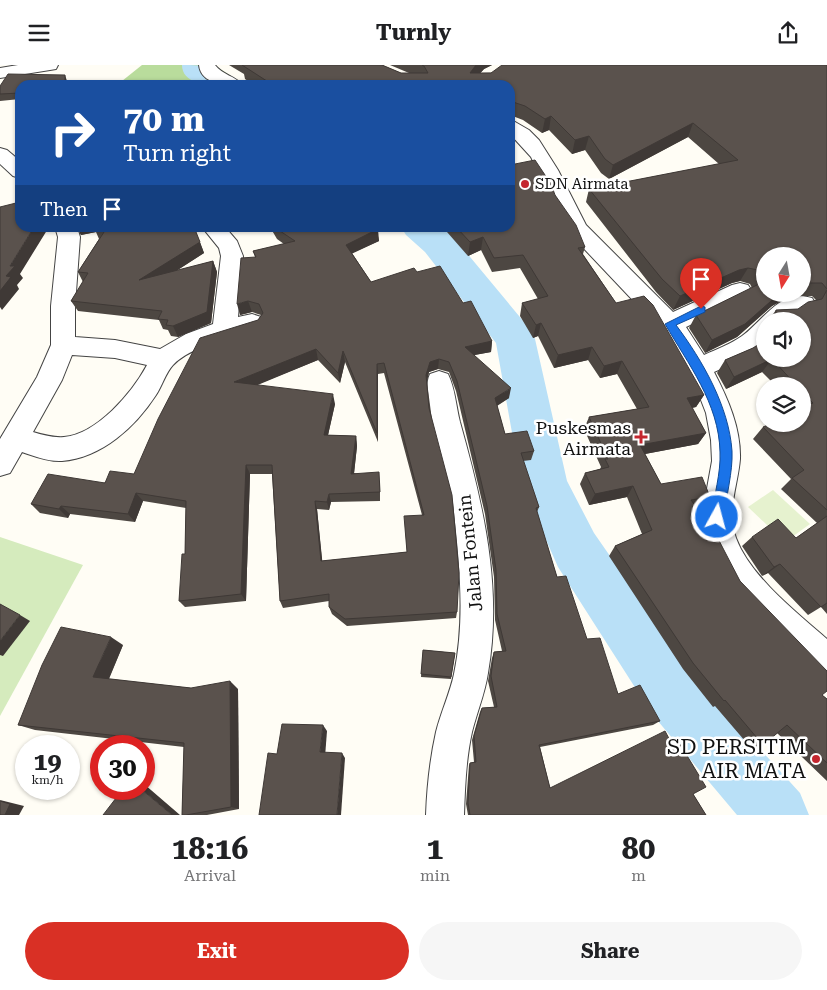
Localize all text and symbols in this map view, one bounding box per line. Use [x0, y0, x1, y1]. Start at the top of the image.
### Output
icon: menu [25, 19, 53, 47]
icon: share [774, 19, 802, 47]
text: Turnly [376, 20, 451, 45]
text: 70 m [123, 99, 205, 140]
icon: right [40, 100, 105, 165]
text: Turn right [123, 141, 231, 166]
place label: SDN Airmata [535, 175, 628, 193]
marker: SDN Airmata [519, 178, 531, 190]
icon: arrive [98, 195, 126, 223]
text: Then [40, 198, 88, 221]
north arrow [756, 247, 811, 303]
map controls [756, 247, 811, 432]
pin [680, 258, 722, 309]
icon: arrive [687, 265, 715, 293]
button: sound [756, 312, 811, 367]
button: layers [756, 377, 811, 432]
place label: Puskesmas Airmata [535, 417, 631, 459]
marker: Puskesmas Airmata [635, 431, 647, 443]
position arrow [690, 490, 742, 542]
street label: Jalan Fontein [453, 493, 487, 612]
speed limit sign: 30 [90, 735, 155, 800]
place label: SD PERSITIM AIR MATA [667, 735, 806, 783]
text: 19 [33, 747, 62, 776]
marker: SD PERSITIM AIR MATA [810, 753, 822, 765]
text: km/h [31, 773, 64, 787]
text: 18:16 [172, 831, 248, 866]
text: 1 [427, 831, 443, 866]
text: 80 [622, 831, 655, 866]
text: Arrival [184, 866, 236, 885]
text: min [420, 866, 450, 885]
text: m [631, 866, 646, 885]
button: Exit [25, 922, 409, 980]
button: Share [419, 922, 802, 980]

